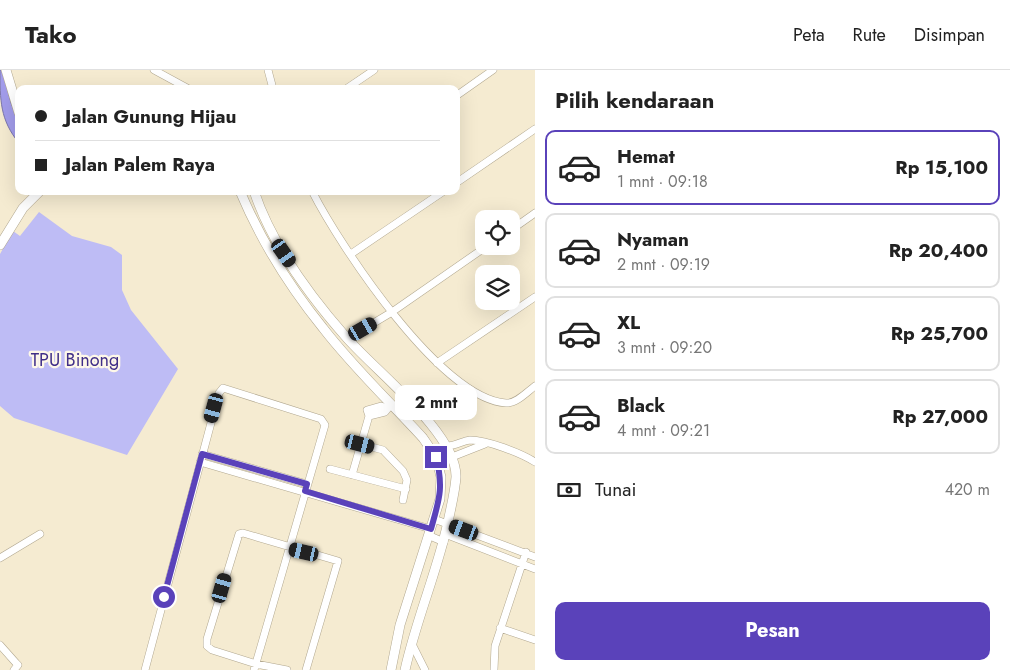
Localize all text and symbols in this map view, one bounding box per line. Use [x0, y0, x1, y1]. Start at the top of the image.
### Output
text: Tako [25, 17, 77, 52]
text: Peta [793, 22, 825, 48]
text: Rute [853, 22, 886, 48]
text: Disimpan [914, 22, 985, 48]
text: Pilih kendaraan [555, 84, 714, 116]
text: Jalan Gunung Hijau [65, 103, 236, 130]
text: Hemat [617, 143, 675, 170]
icon: car [557, 145, 602, 190]
text: Jalan Palem Raya [65, 151, 215, 178]
text: Rp 15,100 [895, 154, 988, 181]
text: 1 mnt · 09:18 [617, 170, 708, 193]
map controls [475, 210, 520, 310]
button: locate [475, 210, 520, 255]
text: Nyaman [617, 226, 689, 253]
icon: car [557, 228, 602, 273]
car [269, 236, 298, 270]
text: Rp 20,400 [889, 237, 988, 264]
text: 2 mnt · 09:19 [617, 253, 710, 276]
button: layers [475, 265, 520, 310]
text: XL [617, 309, 640, 336]
icon: car [557, 311, 602, 356]
car [346, 315, 379, 343]
text: Rp 25,700 [891, 320, 988, 347]
text: 3 mnt · 09:20 [617, 336, 712, 359]
park label: TPU Binong [31, 347, 119, 373]
callout: 2 mnt [395, 384, 477, 420]
text: 2 mnt [415, 391, 457, 414]
car [202, 392, 225, 424]
text: Black [617, 392, 665, 419]
icon: car [557, 394, 602, 439]
text: Rp 27,000 [892, 403, 988, 430]
text: 4 mnt · 09:21 [617, 419, 710, 442]
car [343, 433, 376, 455]
route end [425, 446, 447, 468]
icon: cash [555, 476, 583, 504]
text: Tunai [595, 476, 636, 503]
text: 420 m [945, 478, 990, 501]
car [447, 518, 480, 542]
car [287, 541, 320, 563]
car [210, 572, 233, 604]
route start [153, 586, 175, 608]
button: Pesan [555, 602, 990, 660]

